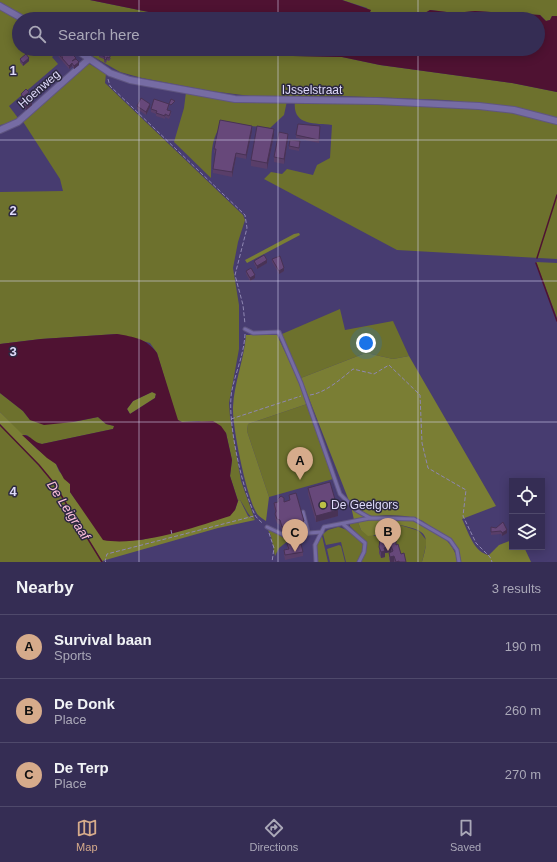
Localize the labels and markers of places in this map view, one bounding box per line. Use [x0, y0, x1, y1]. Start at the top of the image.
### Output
pin: A [287, 447, 313, 480]
place label: De Geelgors [331, 498, 398, 512]
marker: De Geelgors [318, 500, 328, 510]
pin: B [375, 518, 401, 551]
pin: C [282, 519, 308, 552]

